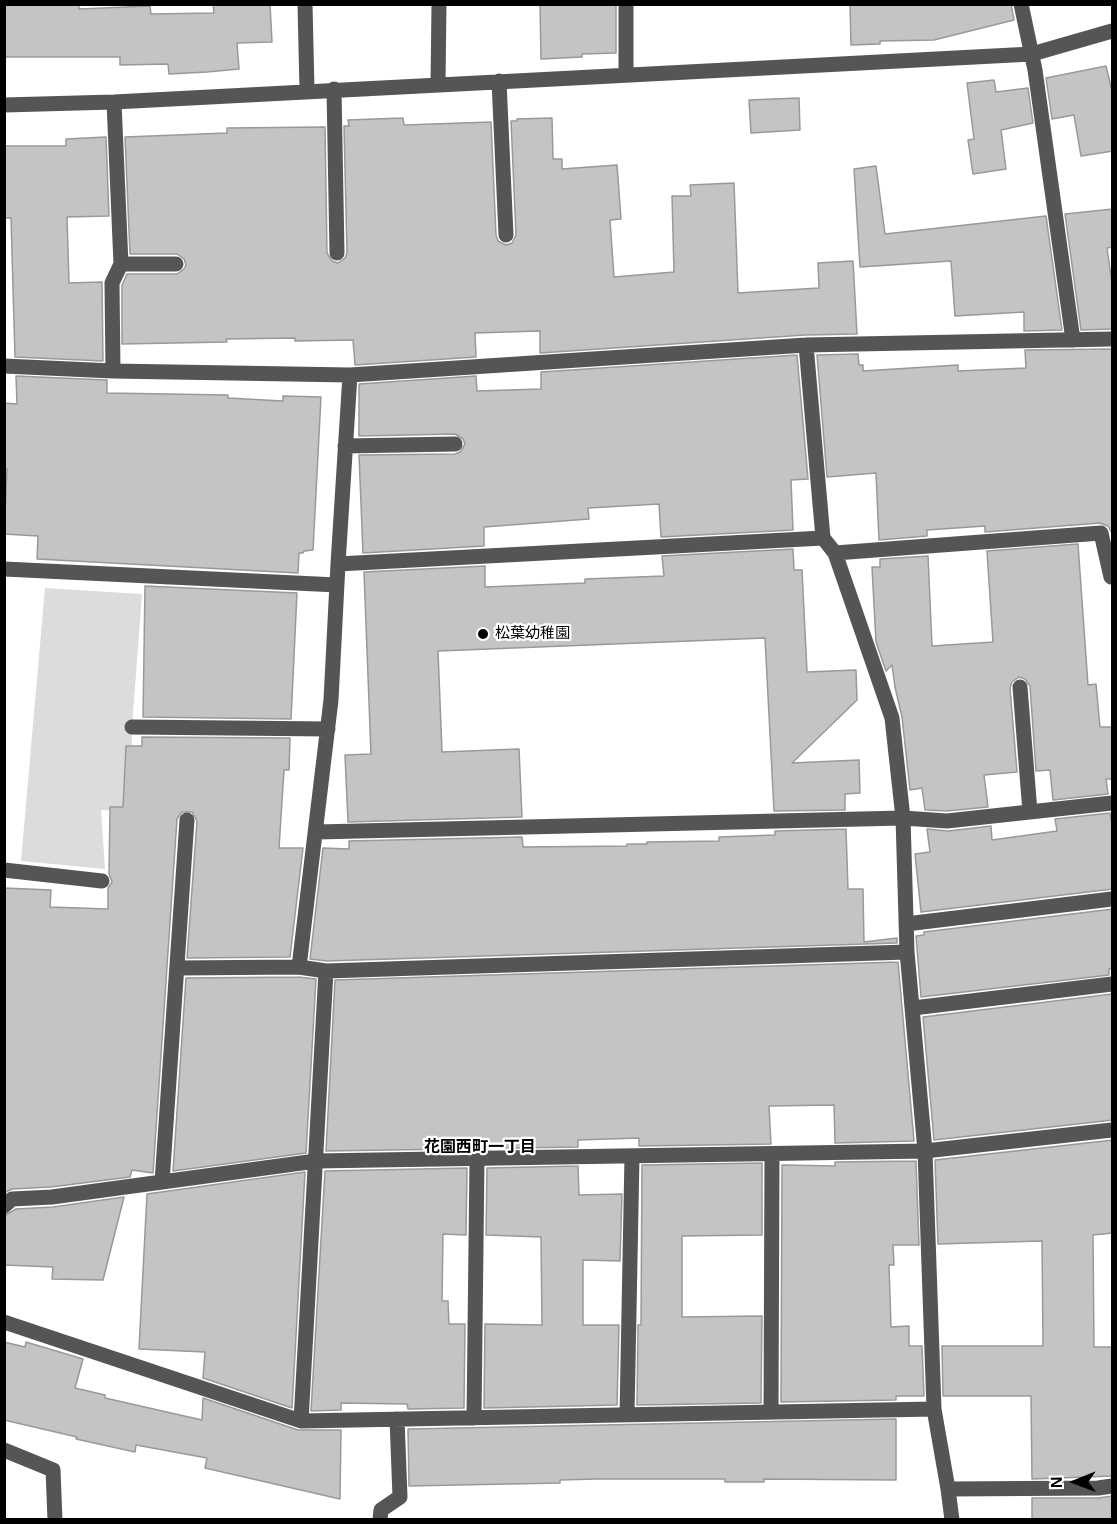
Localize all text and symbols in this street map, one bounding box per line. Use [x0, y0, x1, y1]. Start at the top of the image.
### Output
place label: 松葉幼稚園 [495, 625, 570, 643]
marker: 松葉幼稚園 [476, 627, 490, 641]
district label: 花園西町一丁目 [424, 1138, 536, 1158]
north arrow [1045, 1452, 1105, 1512]
text: N [1048, 1476, 1065, 1488]

